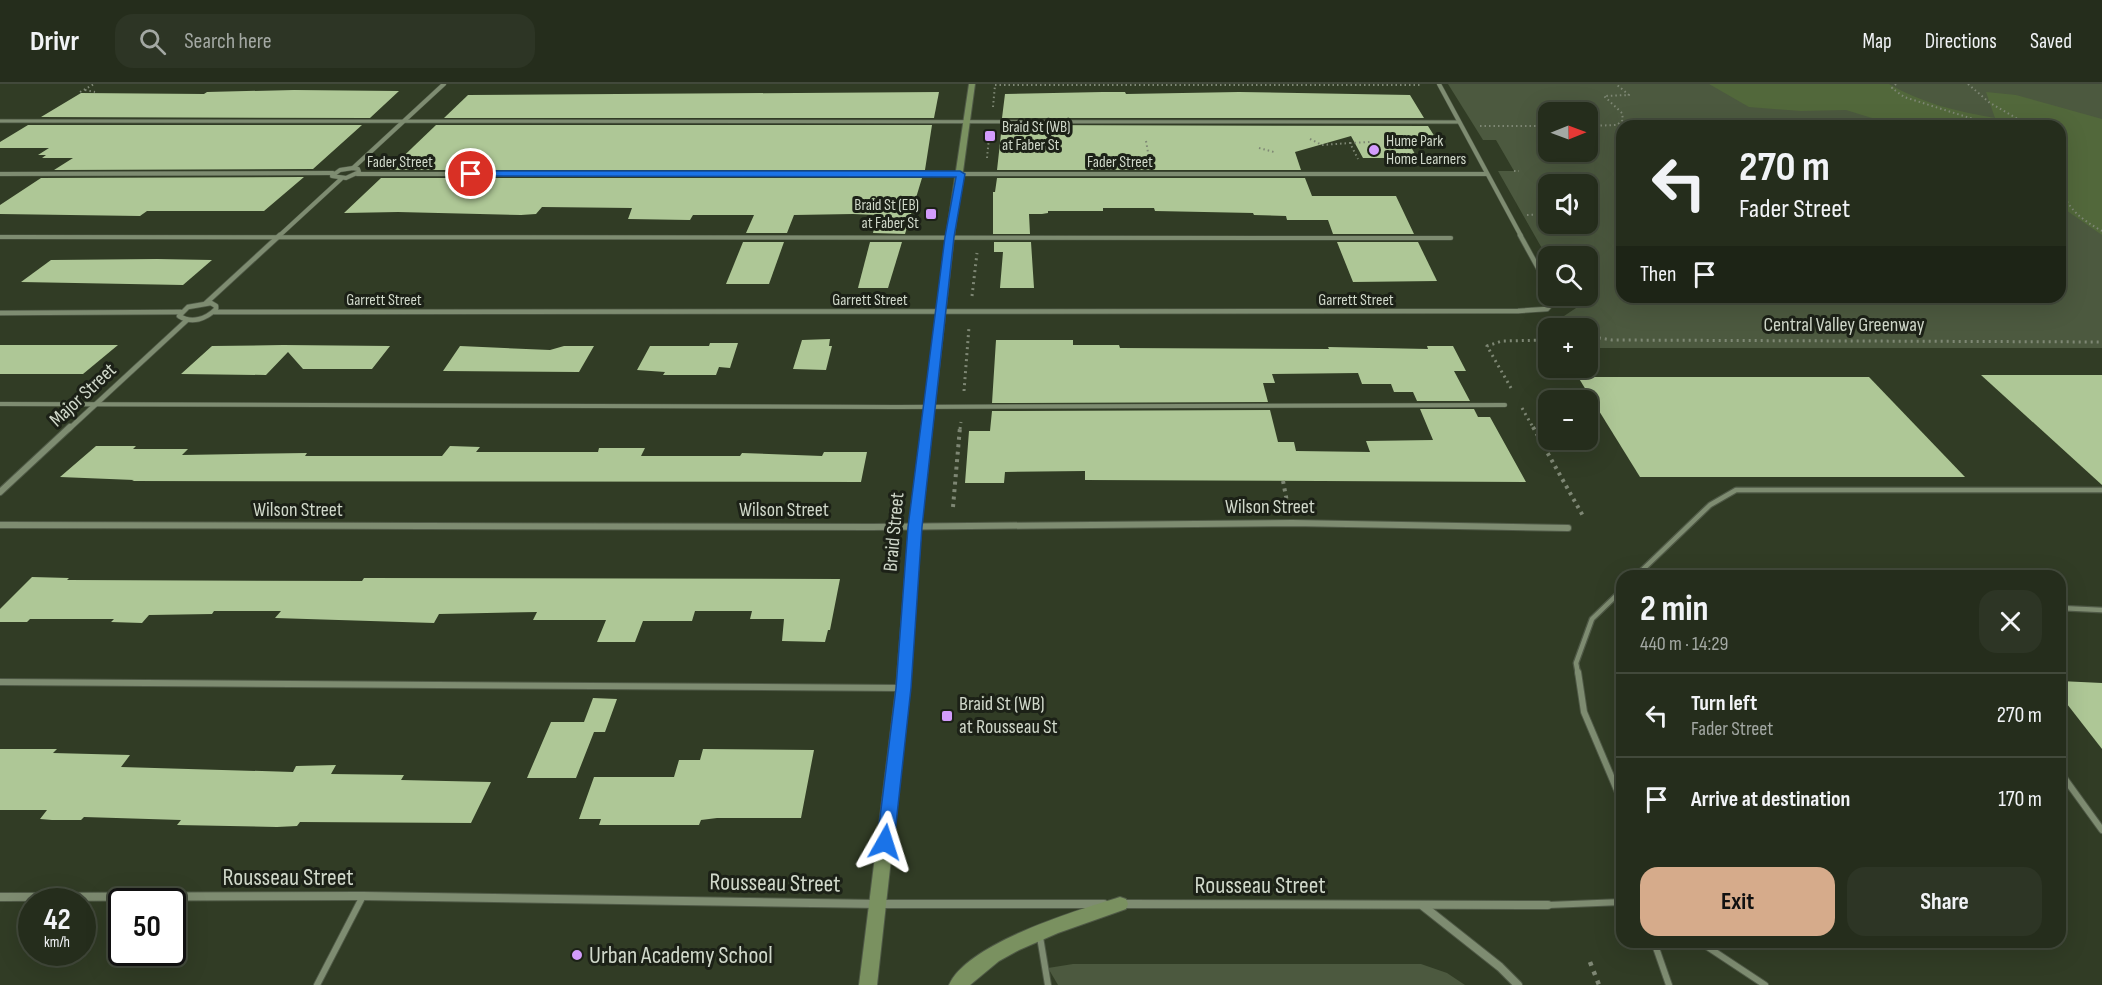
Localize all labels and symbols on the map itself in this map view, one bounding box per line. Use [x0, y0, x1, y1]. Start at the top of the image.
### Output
north arrow [1538, 102, 1598, 162]
place label: Braid St (WB) at Faber St [1002, 118, 1071, 155]
marker: Braid St (WB) at Faber St [983, 129, 997, 143]
place label: Hume Park Home Learners [1386, 132, 1467, 169]
marker: Hume Park Home Learners [1367, 143, 1381, 157]
pin [445, 148, 496, 199]
street label: Fader Street [367, 153, 433, 172]
street label: Fader Street [1087, 153, 1153, 172]
place label: Braid St (EB) at Faber St [854, 196, 919, 233]
marker: Braid St (EB) at Faber St [924, 207, 938, 221]
street label: Garrett Street [346, 291, 422, 310]
street label: Garrett Street [832, 291, 908, 310]
street label: Garrett Street [1318, 291, 1394, 310]
street label: Central Valley Greenway [1763, 313, 1925, 337]
street label: Major Street [45, 358, 121, 432]
street label: Braid Street [879, 491, 909, 573]
street label: Wilson Street [1225, 495, 1315, 519]
street label: Wilson Street [253, 498, 343, 522]
street label: Wilson Street [739, 498, 829, 522]
place label: Braid St (WB) at Rousseau St [959, 692, 1058, 739]
marker: Braid St (WB) at Rousseau St [940, 709, 954, 723]
position arrow [853, 810, 917, 874]
street label: Rousseau Street [222, 863, 354, 892]
street label: Rousseau Street [709, 867, 841, 899]
street label: Rousseau Street [1194, 871, 1326, 900]
speed limit sign: 50 [108, 888, 186, 966]
place label: Urban Academy School [589, 941, 773, 970]
marker: Urban Academy School [570, 948, 584, 962]

